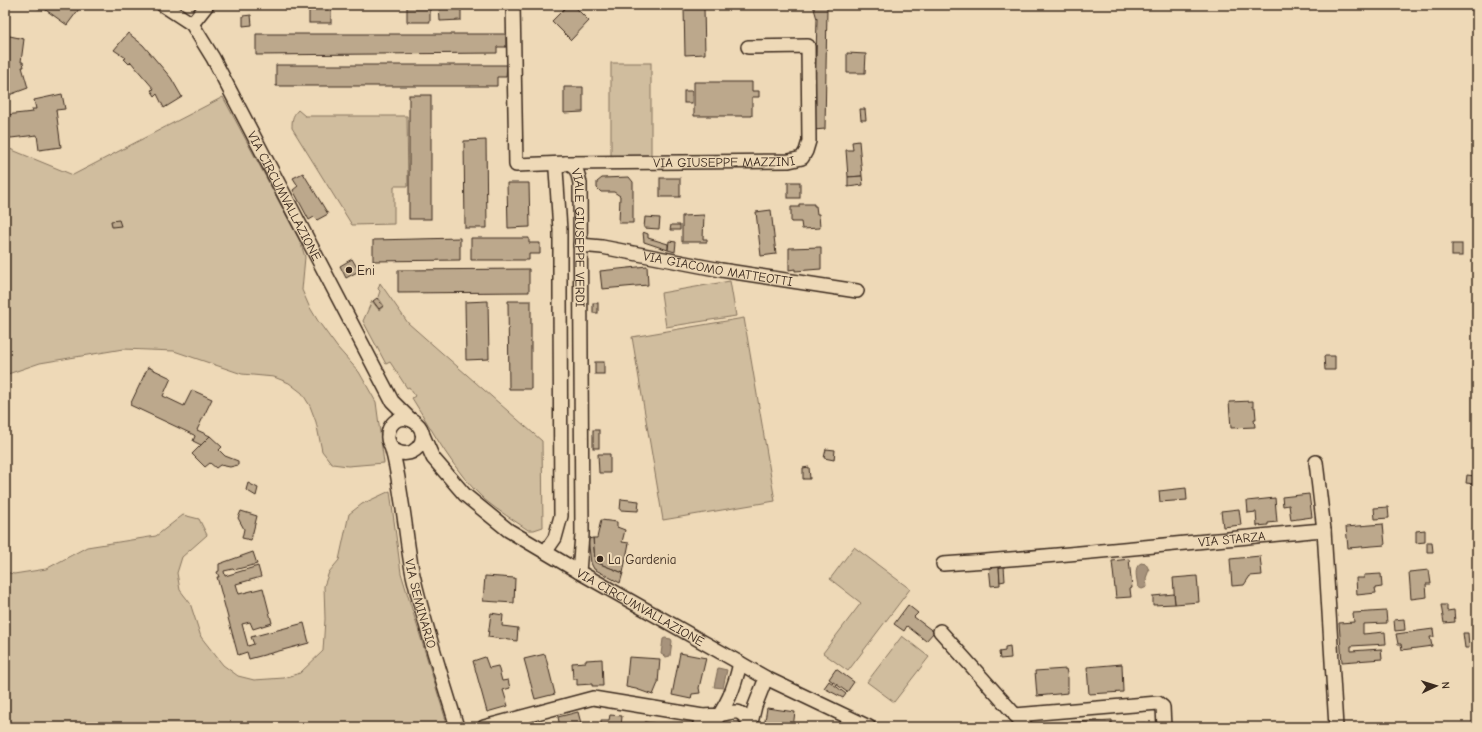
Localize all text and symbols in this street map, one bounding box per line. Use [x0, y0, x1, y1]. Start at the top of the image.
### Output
street label: VIA CIRCUMVALLAZIONE [244, 129, 324, 263]
street label: VIA GIUSEPPE MAZZINI [653, 153, 796, 170]
street label: VIALE GIUSEPPE VERDI [568, 166, 588, 307]
street label: VIA GIACOMO MATTEOTTI [642, 248, 794, 289]
place label: Eni [357, 263, 375, 278]
marker: Eni [344, 265, 354, 275]
street label: VIA STARZA [1198, 528, 1267, 550]
place label: La Gardenia [608, 552, 676, 567]
marker: La Gardenia [595, 554, 605, 564]
street label: VIA SEMINARIO [402, 558, 439, 650]
street label: VIA CIRCUMVALLAZIONE [574, 565, 707, 649]
north arrow [1416, 666, 1456, 706]
text: N [1439, 681, 1452, 689]

